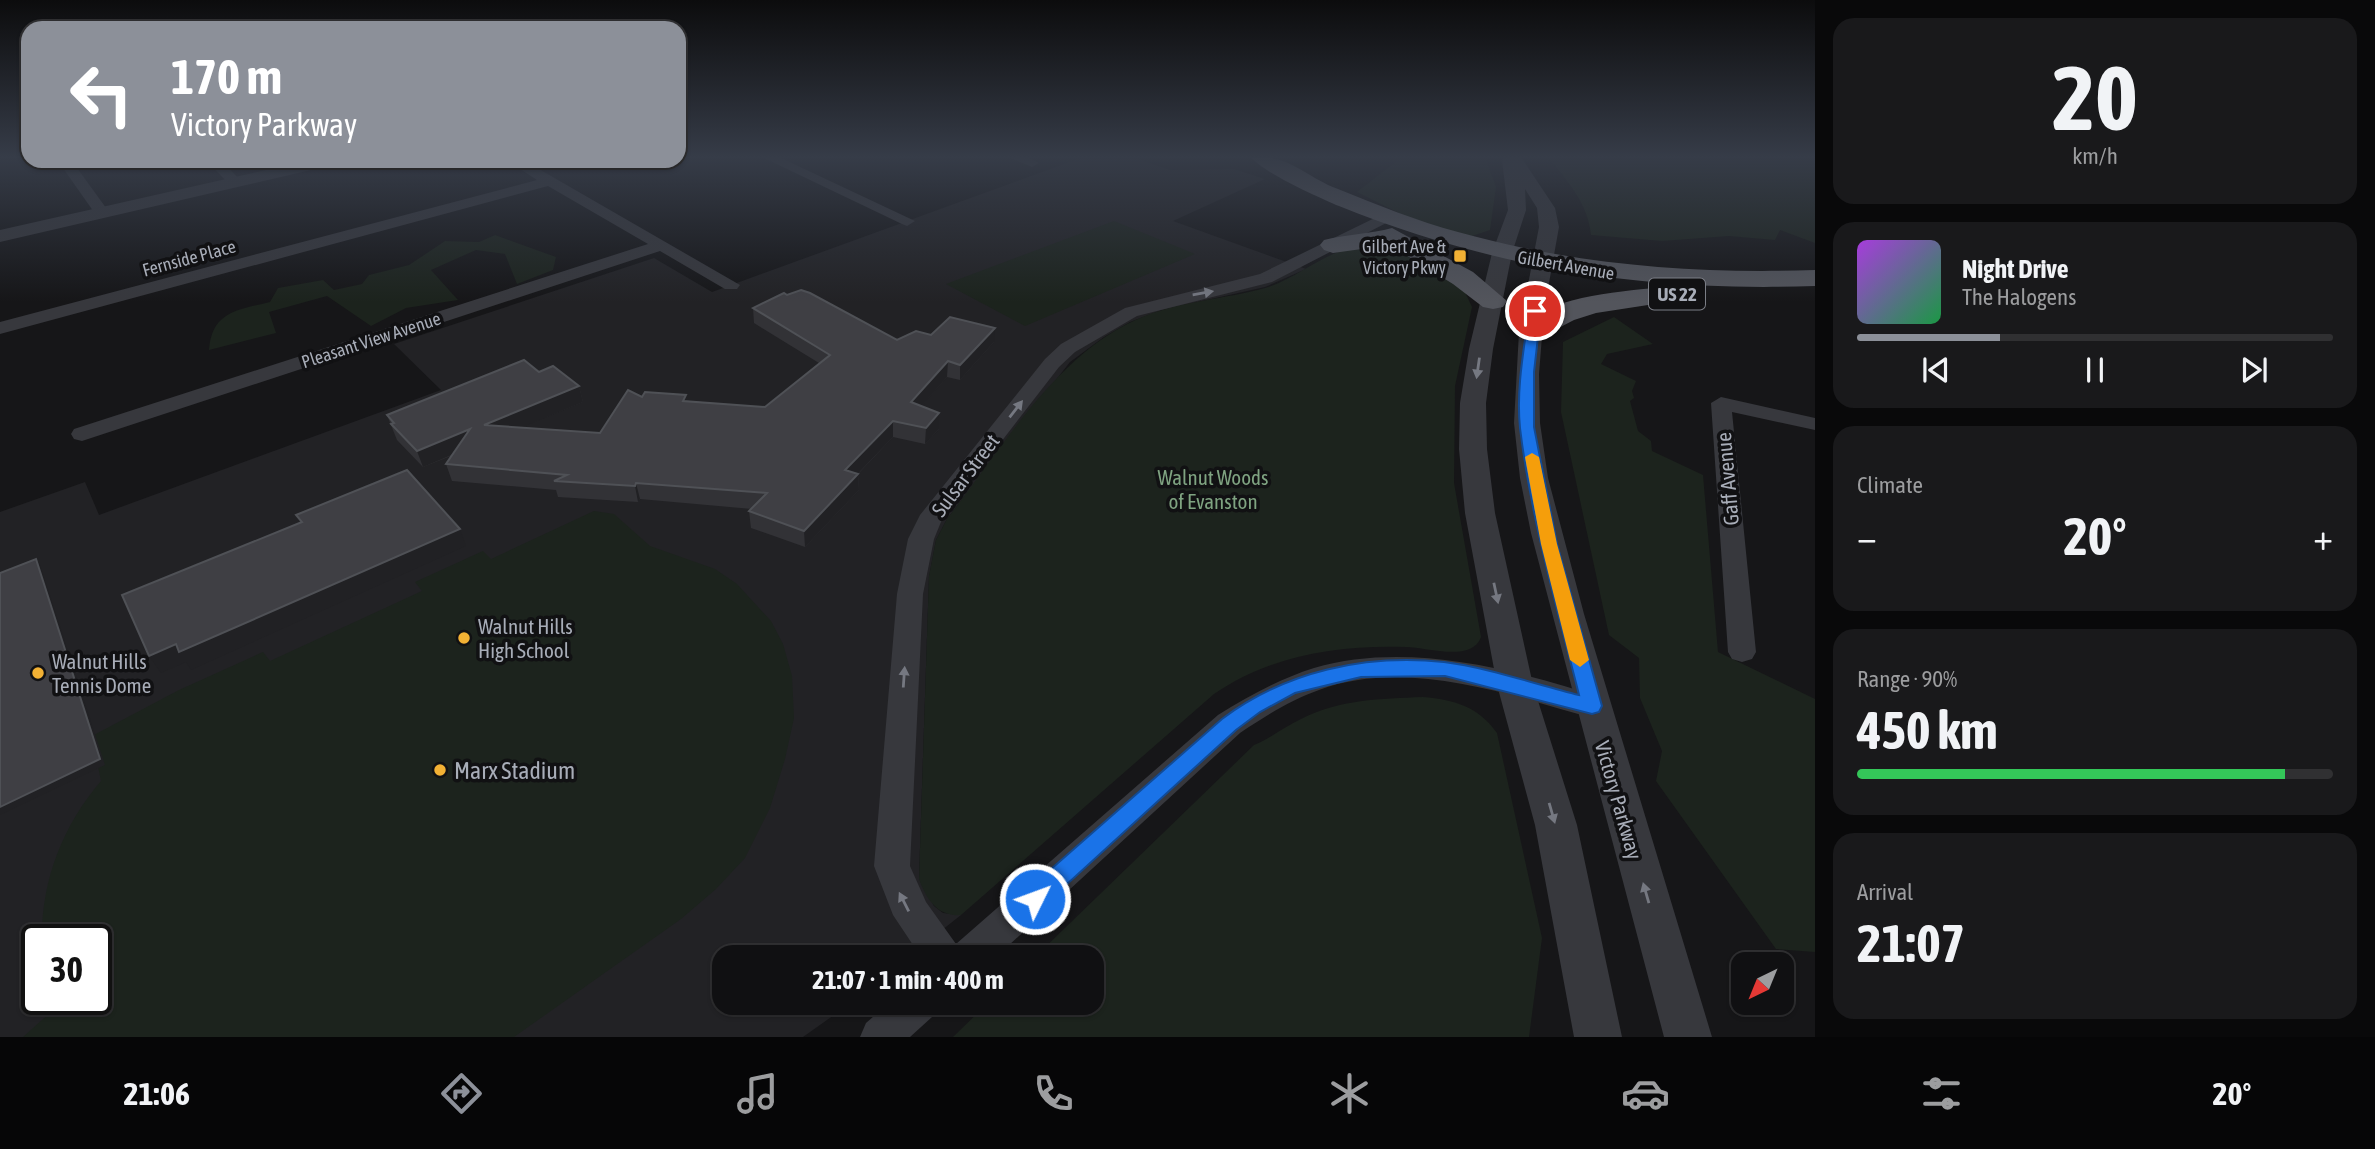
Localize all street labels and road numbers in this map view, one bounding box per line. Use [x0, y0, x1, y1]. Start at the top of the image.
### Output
street label: Fernside Place [140, 235, 238, 281]
street label: Gilbert Avenue [1516, 246, 1616, 284]
road number: US 22 [1649, 278, 1705, 310]
street label: Pleasant View Avenue [299, 308, 443, 372]
street label: Sulsar Street [926, 429, 1004, 521]
street label: Gaff Avenue [1711, 431, 1743, 527]
street label: Victory Parkway [1591, 738, 1647, 862]

